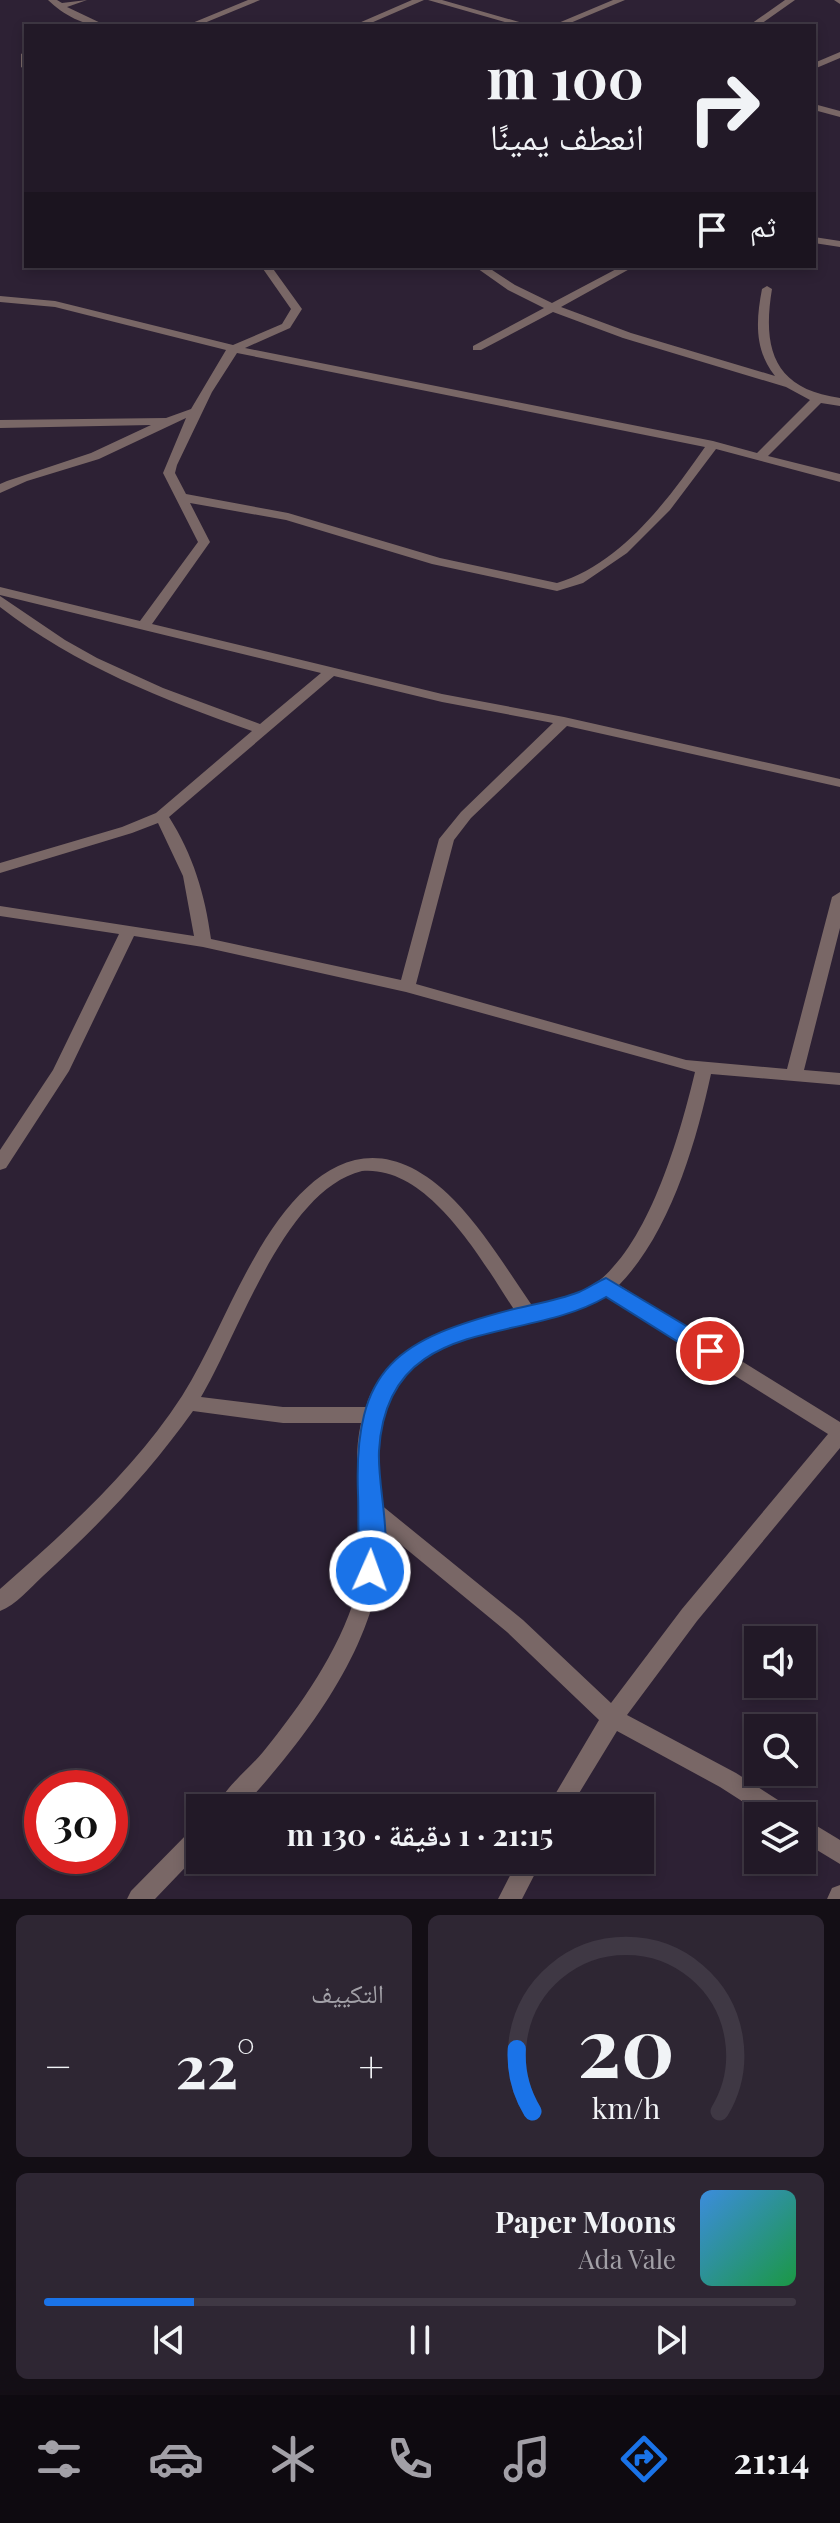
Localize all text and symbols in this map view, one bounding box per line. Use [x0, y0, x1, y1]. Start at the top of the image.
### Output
text: 100 m [487, 39, 644, 114]
icon: right [672, 56, 776, 160]
text: انعطف يمينًا [490, 111, 644, 159]
text: ثم [750, 205, 776, 245]
icon: arrive [690, 208, 734, 252]
pin [676, 1317, 744, 1385]
icon: arrive [688, 1329, 732, 1373]
position arrow [328, 1529, 412, 1613]
map controls [744, 1626, 816, 1874]
button: sound [744, 1626, 816, 1698]
button: search [744, 1714, 816, 1786]
speed limit sign: 30 [24, 1770, 128, 1874]
button: layers [744, 1802, 816, 1874]
text: 21:15 · 1 دقيقة · 130 m [287, 1814, 553, 1854]
text: التكييف [311, 1975, 384, 2010]
text: 20 [577, 1988, 675, 2099]
text: 22° [175, 2024, 255, 2104]
text: − [44, 2035, 72, 2094]
text: + [358, 2035, 384, 2094]
text: km/h [592, 2088, 660, 2126]
text: Paper Moons [495, 2201, 676, 2241]
text: Ada Vale [578, 2241, 676, 2276]
icon: previous [147, 2318, 191, 2362]
icon: pause [398, 2318, 442, 2362]
icon: next [649, 2318, 693, 2362]
icon: filters [31, 2431, 87, 2487]
icon: car [148, 2431, 204, 2487]
icon: climate [265, 2431, 321, 2487]
icon: phone [382, 2431, 438, 2487]
icon: music [499, 2431, 555, 2487]
icon: directions [616, 2431, 672, 2487]
text: 21:14 [734, 2435, 809, 2483]

